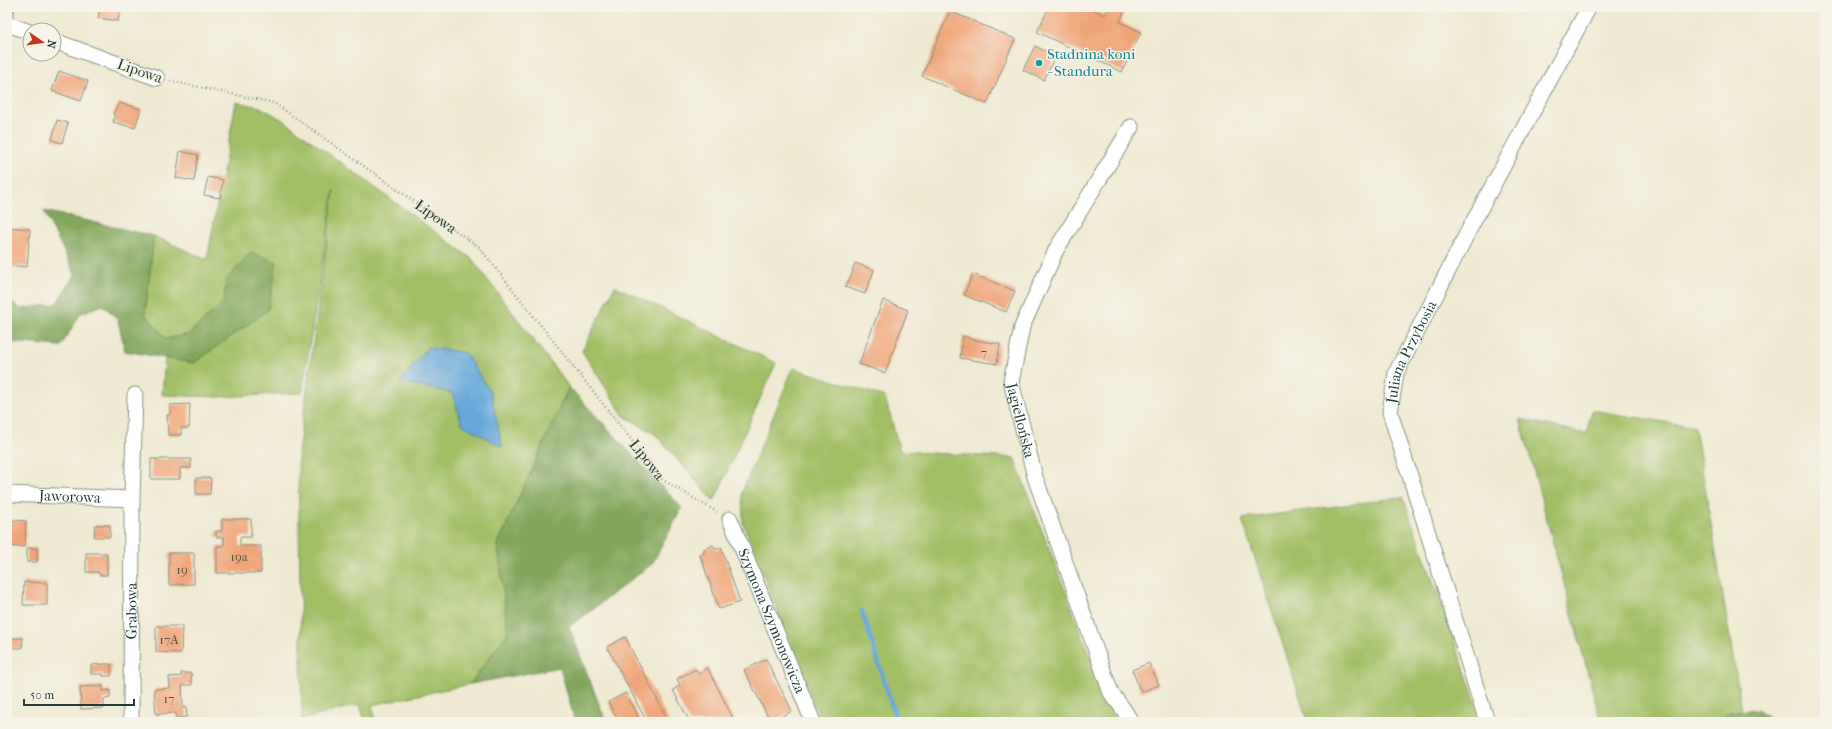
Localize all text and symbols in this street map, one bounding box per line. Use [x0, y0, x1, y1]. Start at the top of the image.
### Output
north arrow [22, 22, 62, 62]
text: N [44, 39, 59, 50]
place label: Stadnina koni - Standura [1047, 45, 1136, 80]
street label: Lipowa [115, 55, 166, 87]
marker: Stadnina koni - Standura [1034, 58, 1044, 68]
street label: Lipowa [411, 196, 461, 238]
street label: Juliana Przybosia [1382, 297, 1441, 406]
house number: 7 [981, 345, 987, 360]
street label: Jagiellońska [1002, 380, 1039, 461]
street label: Lipowa [625, 436, 669, 485]
street label: Jaworowa [38, 486, 102, 507]
street label: Szymona Szymonowicza [734, 546, 810, 697]
house number: 19a [230, 549, 249, 564]
house number: 19 [176, 562, 188, 577]
street label: Grabowa [122, 581, 141, 640]
house number: 17A [159, 632, 179, 647]
scale bar [24, 681, 134, 707]
text: 50 m [30, 688, 54, 702]
house number: 17 [164, 691, 174, 706]

